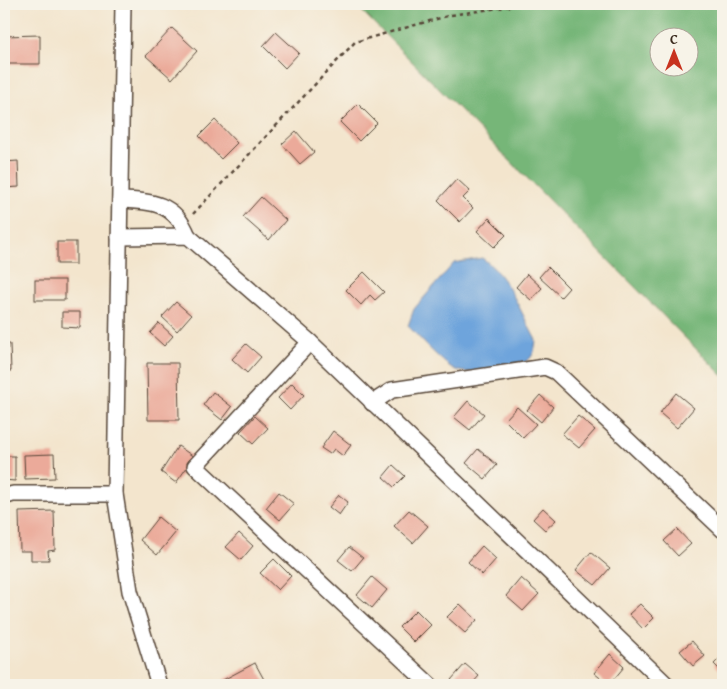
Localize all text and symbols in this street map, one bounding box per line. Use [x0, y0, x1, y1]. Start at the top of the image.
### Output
north arrow [650, 28, 700, 78]
text: С [670, 29, 678, 49]

